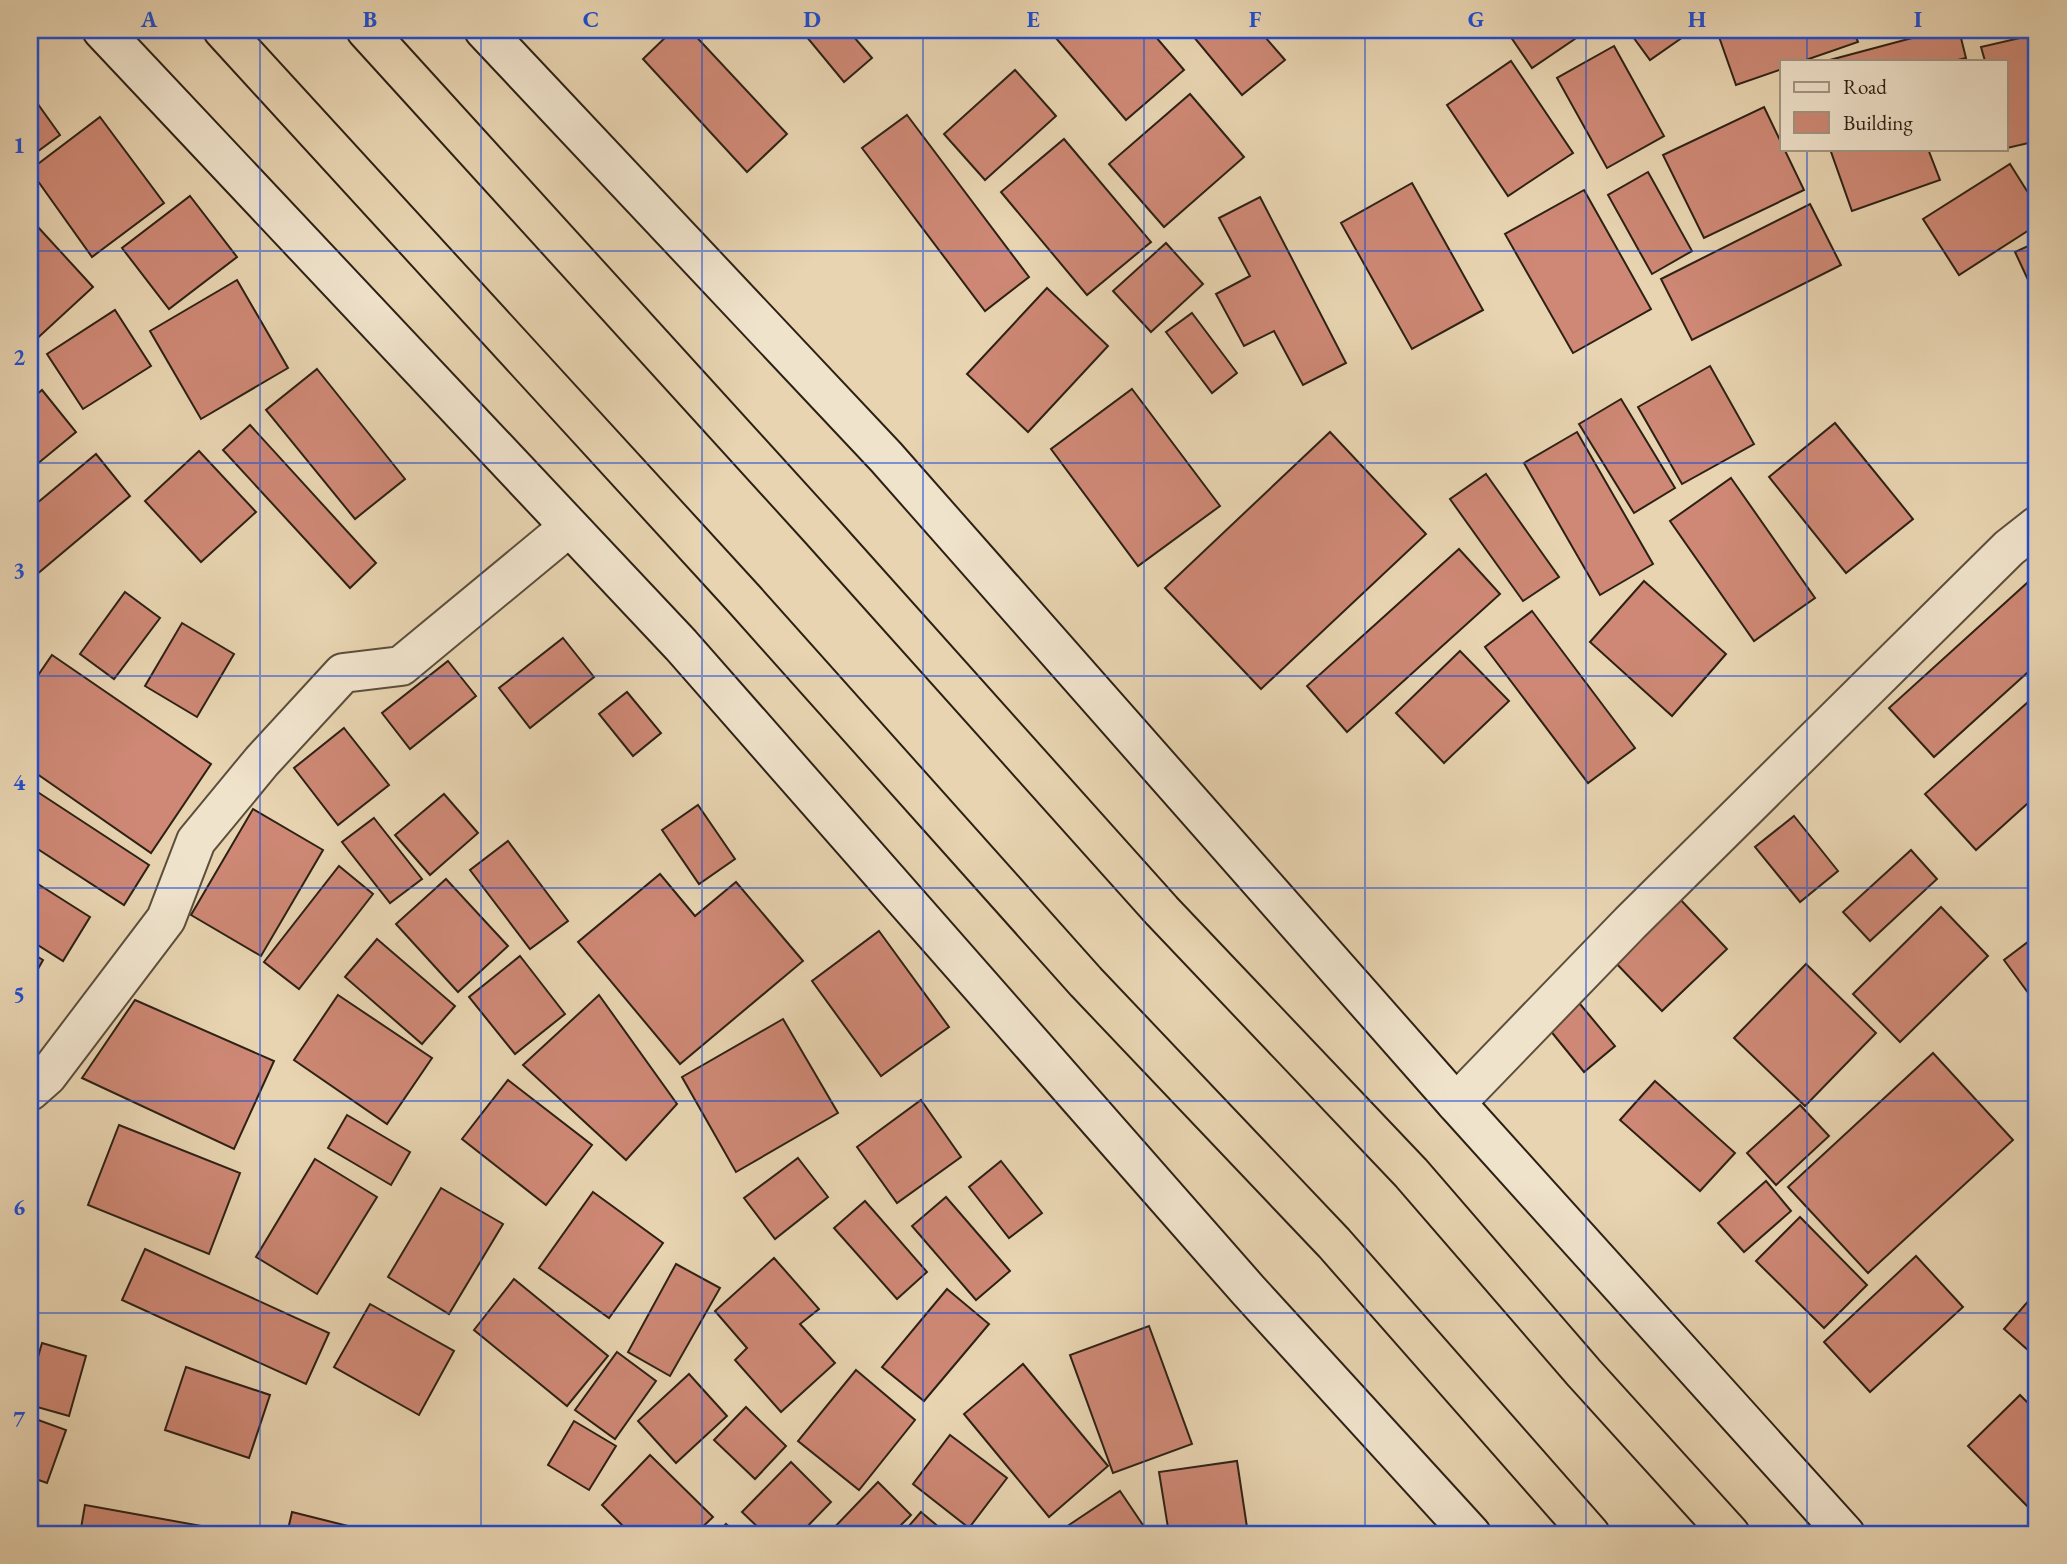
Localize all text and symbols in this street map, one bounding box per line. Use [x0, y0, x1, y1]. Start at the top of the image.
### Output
text: A [140, 4, 158, 34]
text: B [363, 4, 377, 34]
text: C [583, 4, 599, 34]
text: D [803, 4, 821, 34]
text: E [1026, 4, 1040, 34]
text: F [1249, 4, 1262, 34]
text: G [1468, 4, 1484, 34]
text: H [1688, 4, 1706, 34]
text: I [1914, 4, 1922, 34]
legend [1780, 60, 2008, 150]
text: Road [1843, 73, 1887, 100]
text: Building [1843, 109, 1913, 136]
text: 1 [13, 130, 25, 160]
text: 2 [13, 342, 25, 372]
text: 3 [13, 555, 25, 585]
text: 4 [13, 767, 26, 797]
text: 5 [13, 979, 25, 1009]
text: 6 [13, 1192, 25, 1222]
text: 7 [13, 1404, 26, 1434]

